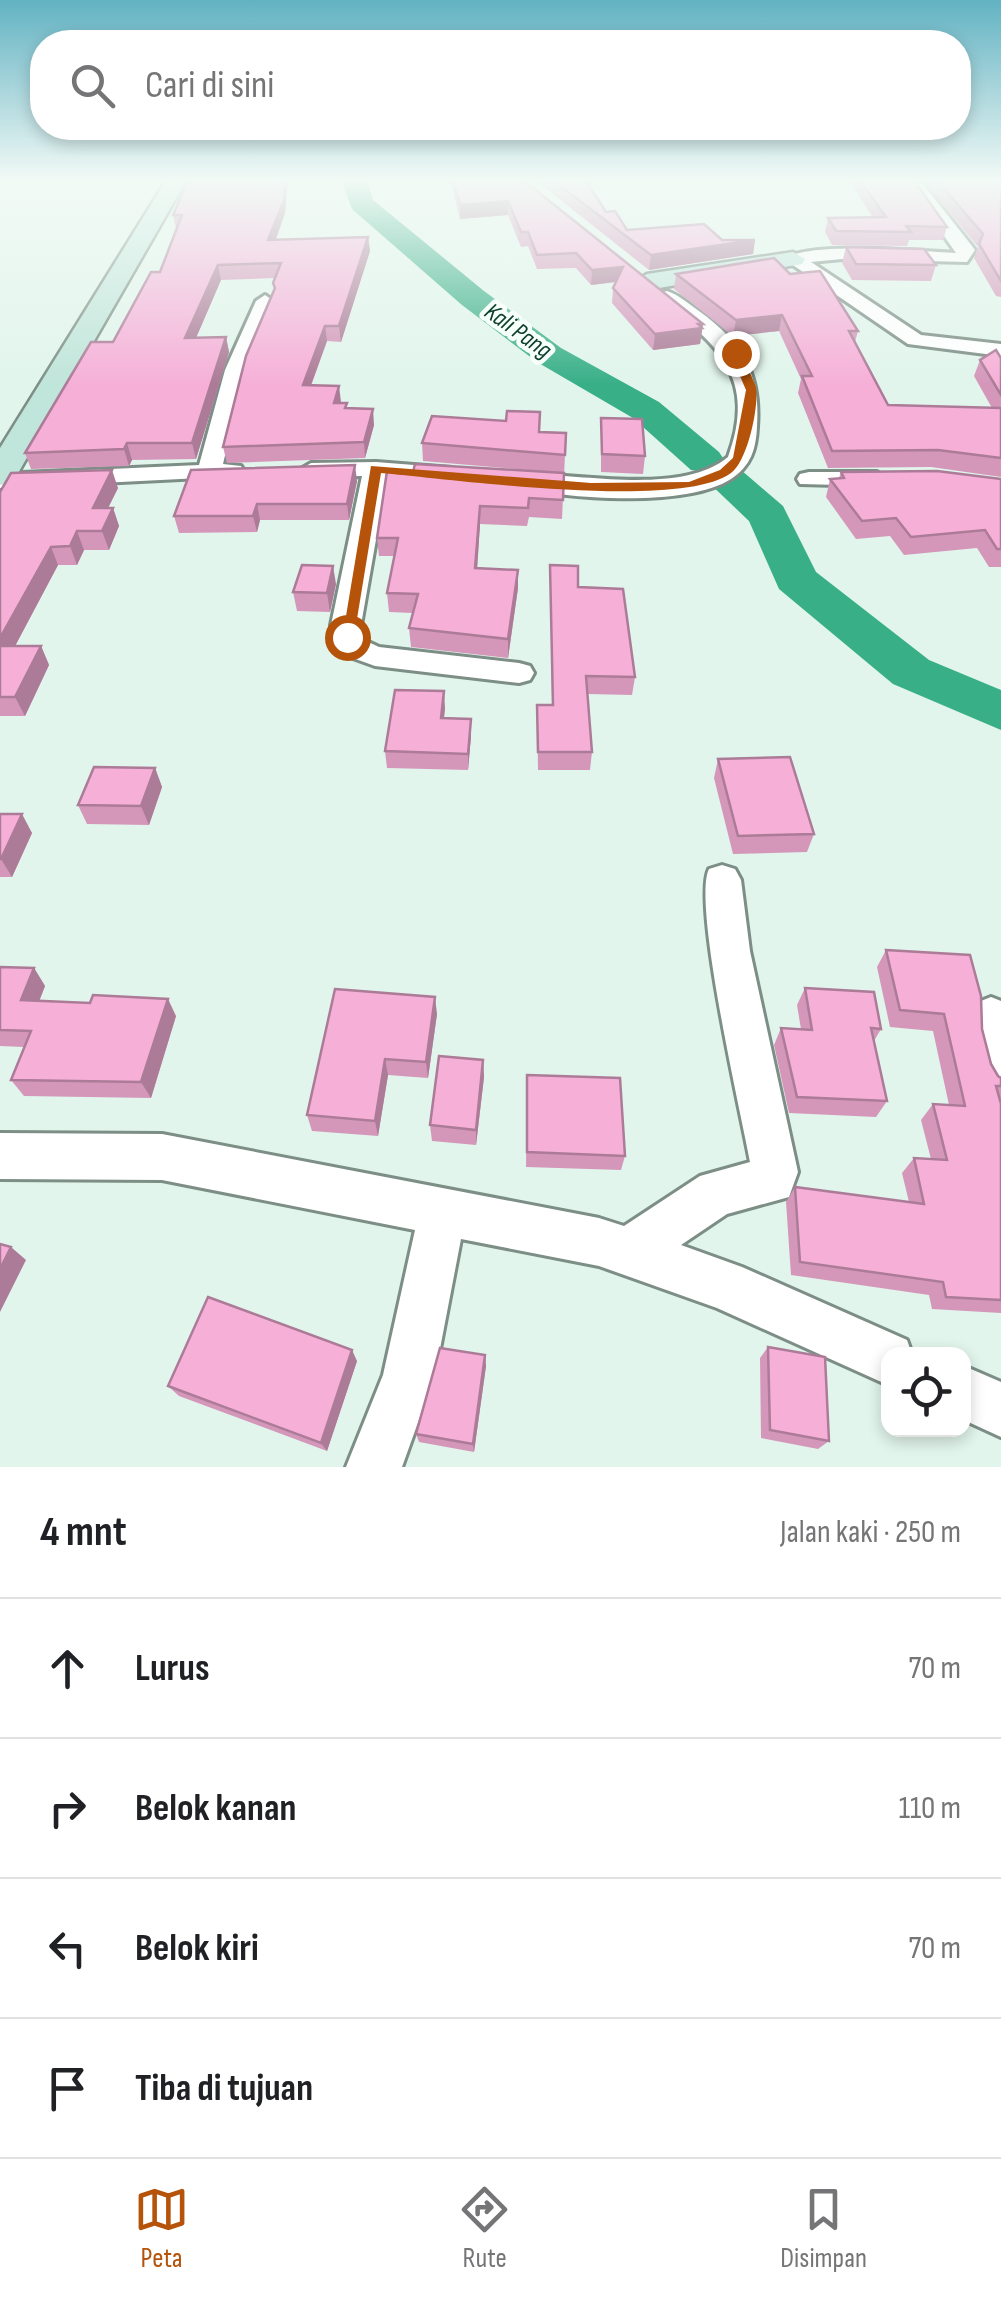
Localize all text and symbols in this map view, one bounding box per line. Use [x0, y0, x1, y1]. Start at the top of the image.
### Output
search box [30, 30, 971, 140]
icon: search [65, 58, 120, 113]
text: Cari di sini [145, 63, 274, 108]
water label: Kali Pang [478, 296, 558, 366]
route end [714, 331, 760, 377]
route start [325, 615, 371, 661]
map controls [881, 1347, 971, 1437]
button: locate [881, 1347, 971, 1437]
text: 4 mnt [40, 1507, 127, 1558]
text: Jalan kaki · 250 m [780, 1513, 961, 1552]
icon: ahead [40, 1641, 95, 1696]
text: Lurus [135, 1646, 209, 1691]
text: 70 m [908, 1649, 961, 1688]
icon: right [40, 1781, 95, 1836]
text: Belok kanan [135, 1786, 296, 1831]
text: 110 m [899, 1789, 961, 1828]
icon: left [40, 1921, 95, 1976]
text: Belok kiri [135, 1926, 259, 1971]
text: 70 m [908, 1929, 961, 1968]
icon: arrive [40, 2061, 95, 2116]
text: Tiba di tujuan [135, 2066, 313, 2111]
tab: Peta [134, 2182, 189, 2275]
tab: Rute [457, 2182, 512, 2275]
tab: Disimpan [780, 2182, 867, 2275]

